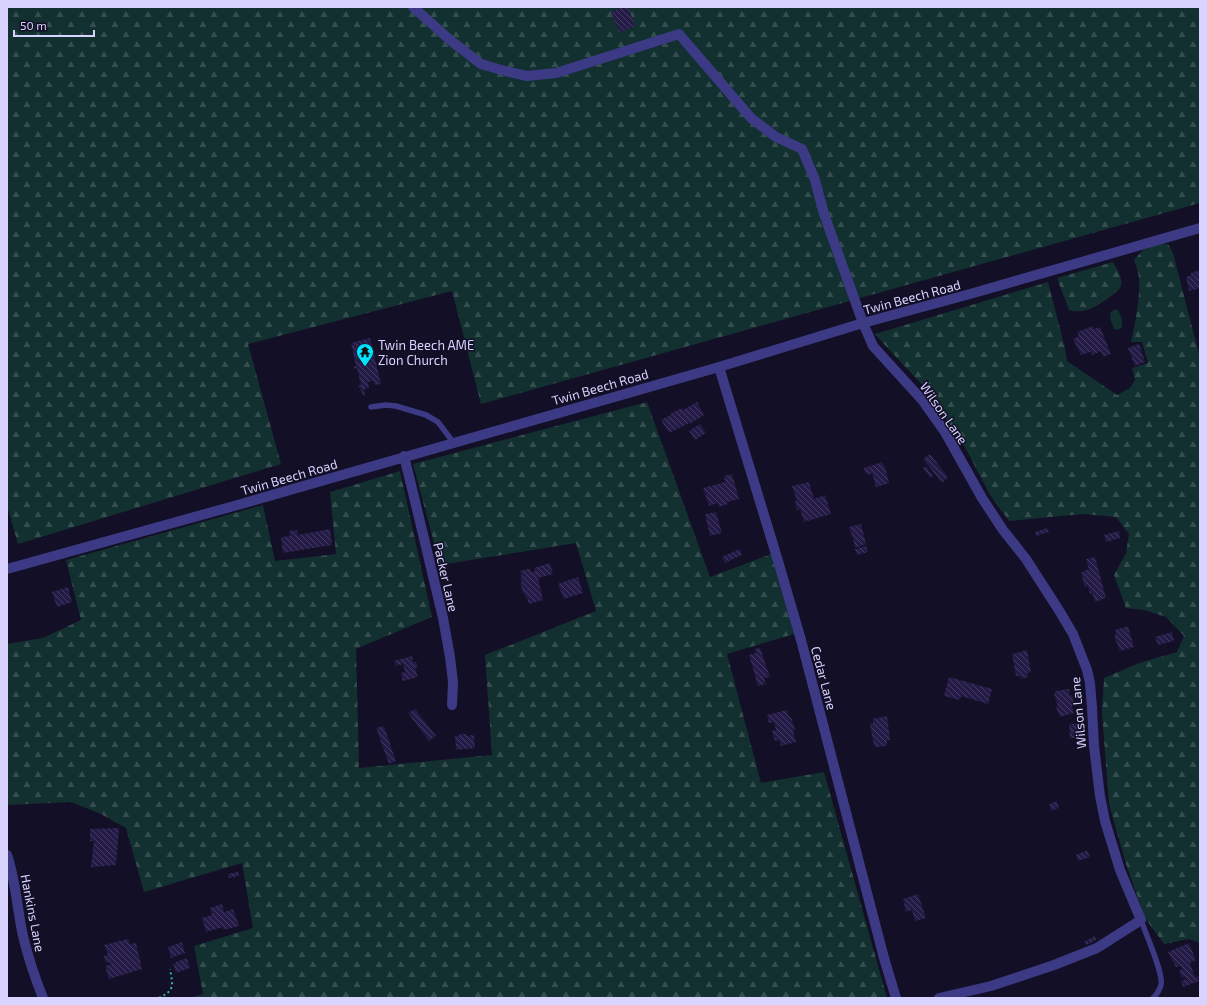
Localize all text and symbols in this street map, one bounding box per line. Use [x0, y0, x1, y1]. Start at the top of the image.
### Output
scale bar [14, 12, 94, 38]
text: 50 m [20, 18, 47, 32]
street label: Twin Beech Road [862, 276, 962, 318]
place label: Twin Beech AME Zion Church [378, 337, 474, 368]
temple icon: Twin Beech AME Zion Church [355, 342, 375, 367]
street label: Twin Beech Road [550, 366, 650, 408]
street label: Wilson Lane [917, 379, 971, 447]
street label: Twin Beech Road [239, 456, 339, 498]
street label: Packer Lane [430, 541, 462, 613]
street label: Cedar Lane [808, 644, 840, 712]
street label: Wilson Lane [1067, 676, 1089, 750]
street label: Hankins Lane [18, 873, 48, 953]

